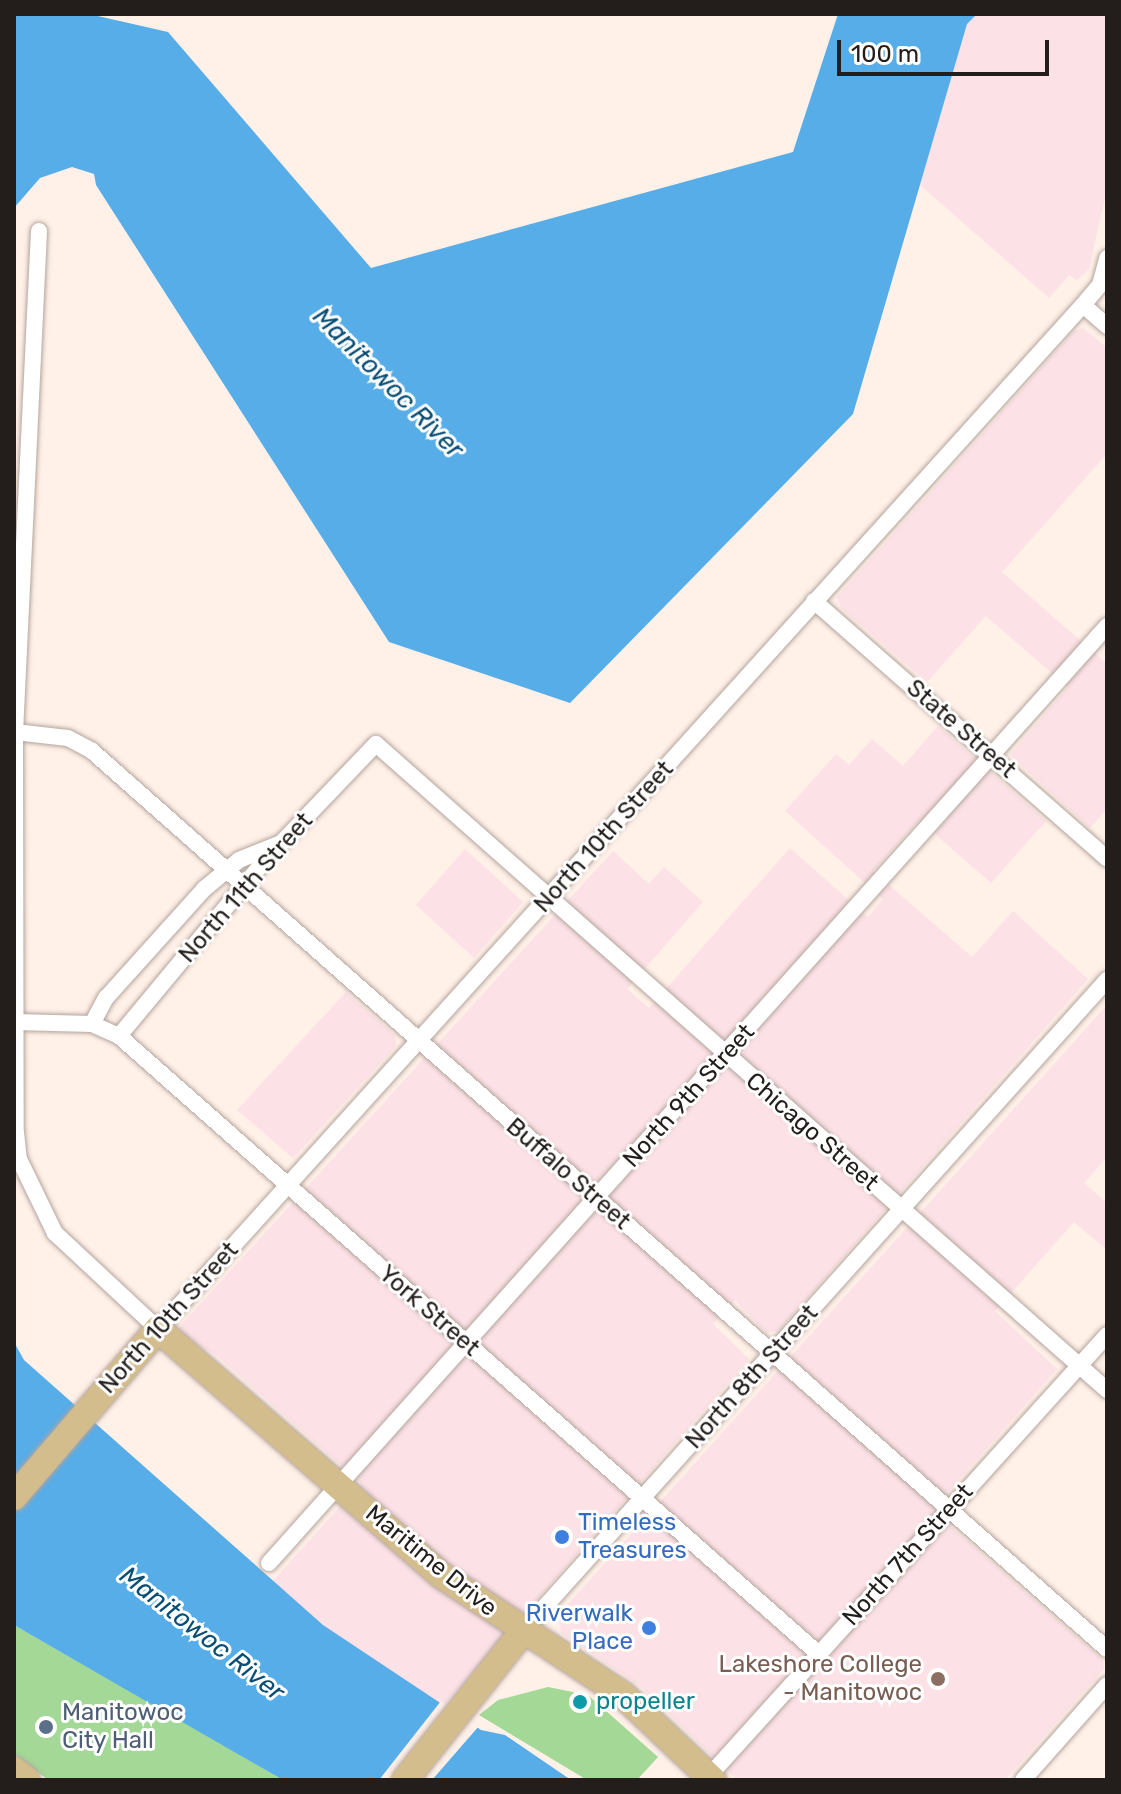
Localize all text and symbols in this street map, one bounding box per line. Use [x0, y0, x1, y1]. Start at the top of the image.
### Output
scale bar [841, 24, 1053, 74]
text: 100 m [851, 40, 919, 68]
water label: Manitowoc River [306, 301, 470, 465]
street label: State Street [900, 674, 1022, 784]
street label: North 10th Street [528, 755, 680, 919]
street label: North 11th Street [173, 807, 319, 969]
street label: North 9th Street [617, 1018, 761, 1174]
street label: Chicago Street [740, 1067, 884, 1197]
street label: Buffalo Street [500, 1112, 636, 1236]
street label: North 10th Street [93, 1236, 245, 1400]
street label: York Street [373, 1259, 485, 1363]
street label: North 8th Street [680, 1299, 824, 1455]
street label: North 7th Street [837, 1478, 979, 1632]
street label: Maritime Drive [359, 1499, 503, 1623]
place label: Timeless Treasures [578, 1509, 687, 1565]
marker: Timeless Treasures [553, 1528, 571, 1546]
water label: Manitowoc River [113, 1560, 291, 1708]
place label: Riverwalk Place [526, 1600, 633, 1656]
marker: Riverwalk Place [640, 1619, 658, 1637]
place label: Lakeshore College - Manitowoc [719, 1651, 922, 1707]
marker: Lakeshore College - Manitowoc [929, 1670, 947, 1688]
place label: propeller [596, 1688, 695, 1716]
marker: propeller [571, 1693, 589, 1711]
place label: Manitowoc City Hall [62, 1699, 183, 1755]
marker: Manitowoc City Hall [37, 1718, 55, 1736]

